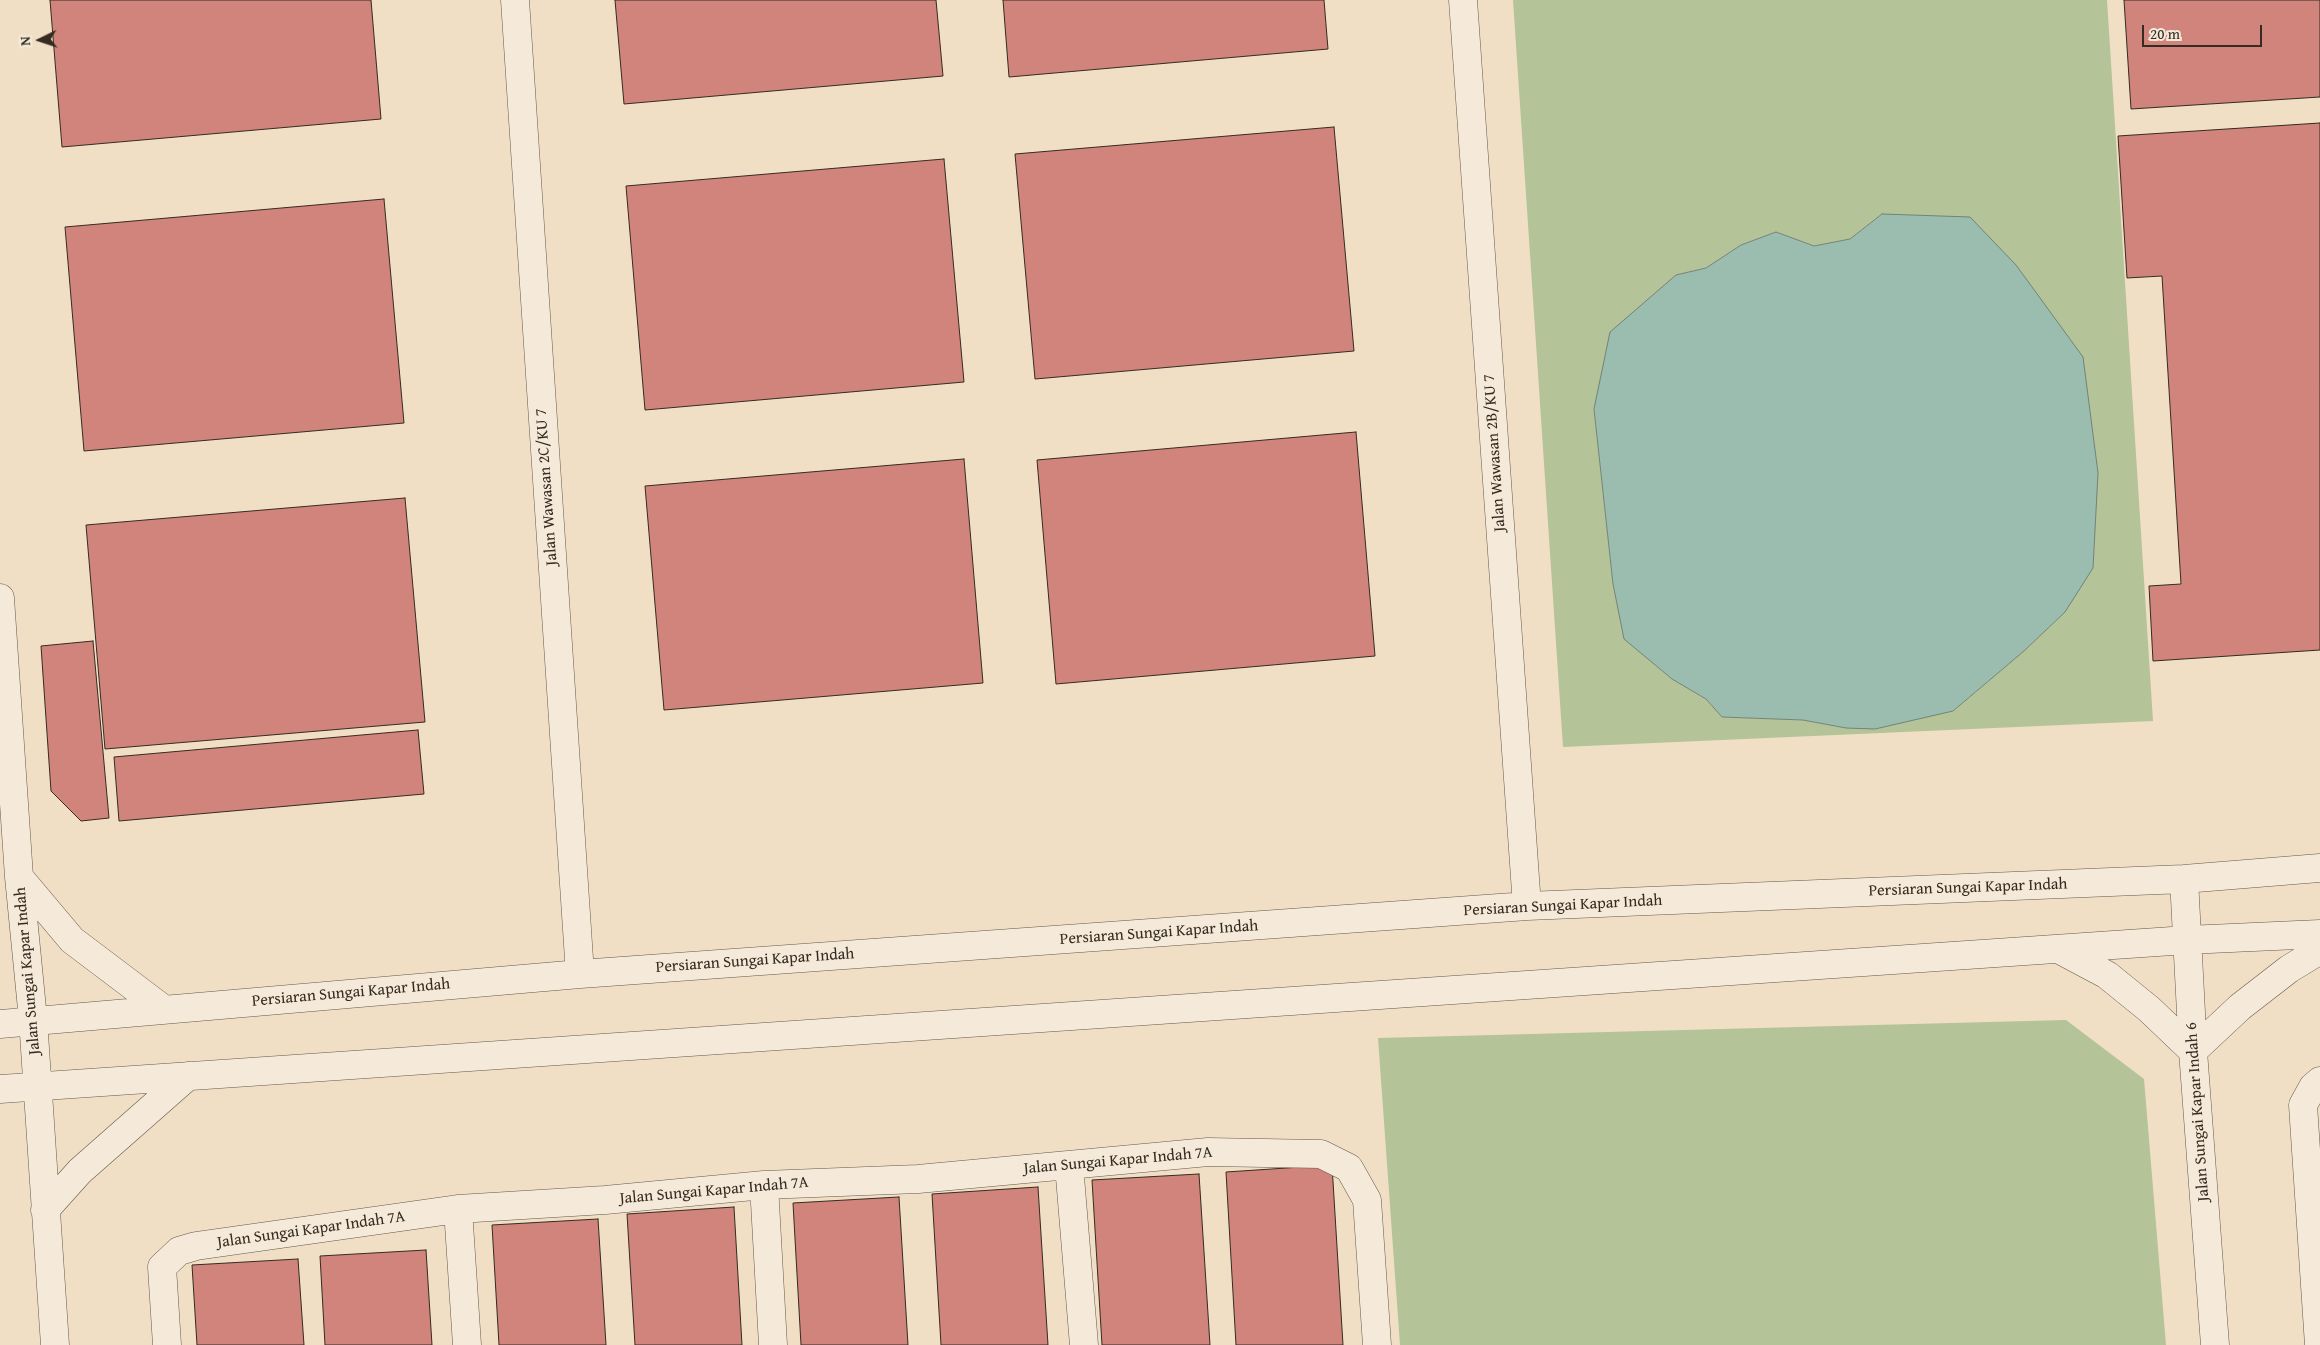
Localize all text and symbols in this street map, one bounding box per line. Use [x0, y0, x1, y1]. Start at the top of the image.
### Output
north arrow [15, 15, 65, 65]
scale bar [2145, 15, 2265, 47]
text: 20 m [2150, 23, 2180, 44]
text: N [15, 36, 35, 46]
street label: Jalan Wawasan 2B/KU 7 [1480, 373, 1510, 533]
street label: Jalan Wawasan 2C/KU 7 [532, 408, 562, 566]
street label: Persiaran Sungai Kapar Indah [1868, 875, 2068, 901]
street label: Jalan Sungai Kapar Indah [11, 886, 45, 1056]
street label: Persiaran Sungai Kapar Indah [1463, 891, 1663, 921]
street label: Persiaran Sungai Kapar Indah [1059, 916, 1259, 950]
street label: Persiaran Sungai Kapar Indah [655, 944, 855, 978]
street label: Persiaran Sungai Kapar Indah [251, 975, 451, 1011]
street label: Jalan Sungai Kapar Indah 6 [2182, 1022, 2214, 1202]
street label: Jalan Sungai Kapar Indah 7A [1023, 1143, 1213, 1179]
street label: Jalan Sungai Kapar Indah 7A [619, 1173, 809, 1209]
street label: Jalan Sungai Kapar Indah 7A [216, 1207, 406, 1253]

